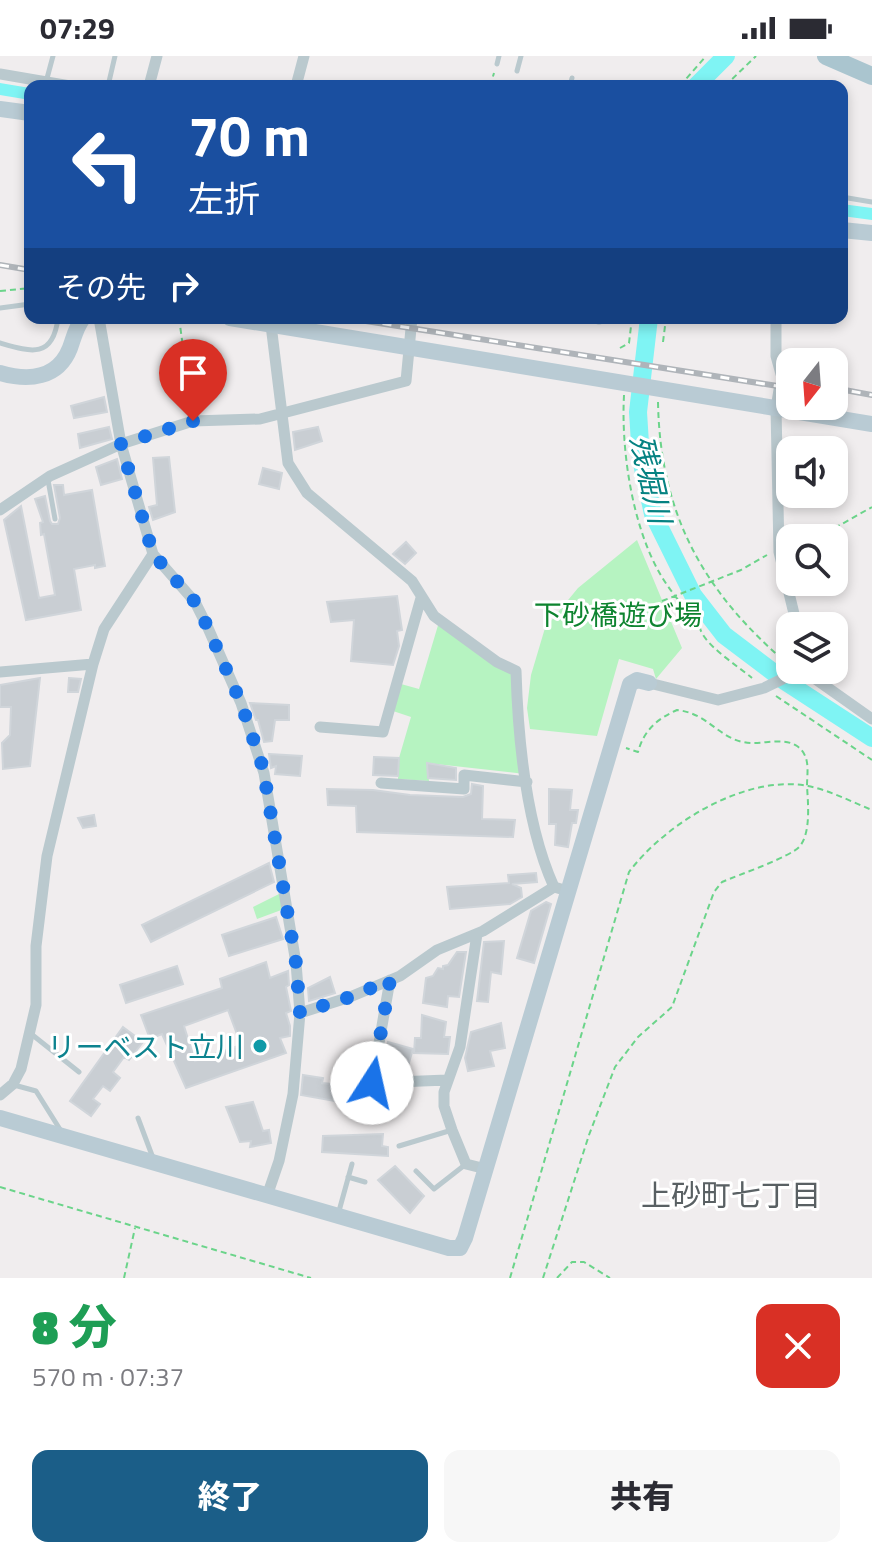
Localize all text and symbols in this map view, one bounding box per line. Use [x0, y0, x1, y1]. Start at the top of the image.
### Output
text: 07:29 [40, 5, 115, 51]
text: 70 m [188, 93, 310, 178]
icon: left [56, 112, 160, 216]
text: 左折 [188, 171, 260, 226]
text: その先 [56, 264, 146, 310]
icon: right [162, 264, 206, 308]
pin [159, 339, 227, 421]
north arrow [776, 348, 848, 420]
map controls [776, 348, 848, 684]
icon: arrive [171, 351, 215, 395]
water label: 残堀川 [618, 430, 684, 531]
button: sound [776, 436, 848, 508]
button: search [776, 524, 848, 596]
park label: 下砂橋遊び場 [534, 593, 702, 636]
button: layers [776, 612, 848, 684]
place label: リーベスト立川 [47, 1025, 244, 1068]
marker: リーベスト立川 [251, 1037, 269, 1055]
position arrow [330, 1041, 414, 1125]
district label: 上砂町七丁目 [641, 1172, 821, 1218]
text: 8 分 [32, 1290, 117, 1363]
button: close [756, 1304, 840, 1388]
text: 570 m · 07:37 [32, 1357, 184, 1396]
button: 終了 [32, 1450, 428, 1542]
button: 共有 [444, 1450, 840, 1542]

